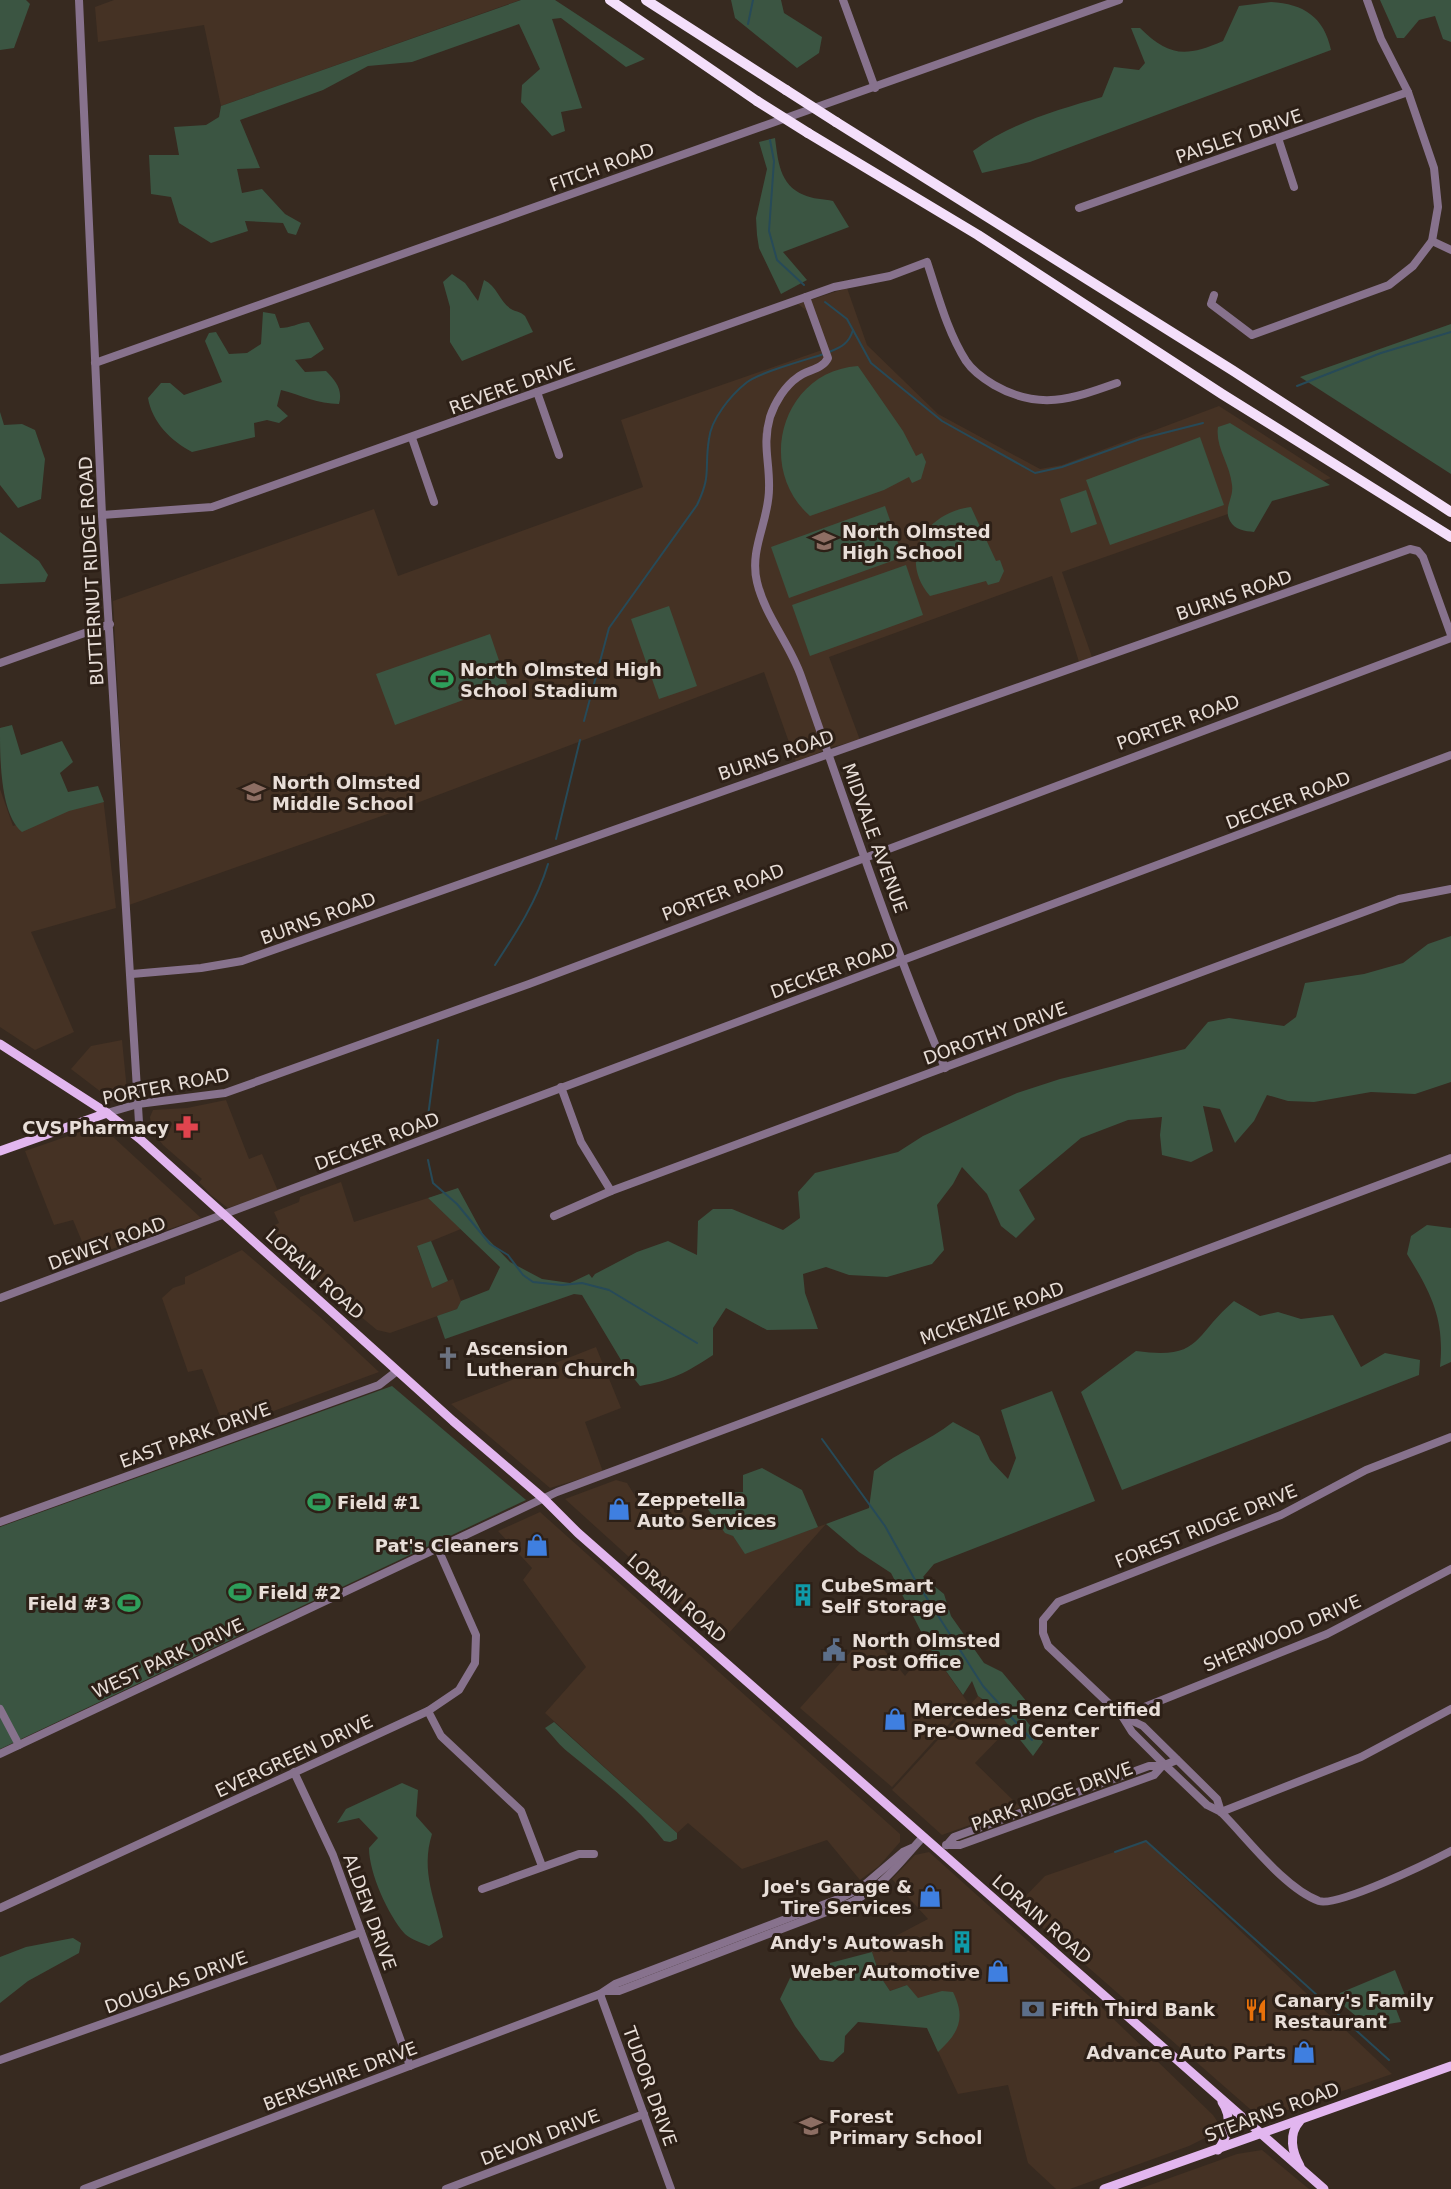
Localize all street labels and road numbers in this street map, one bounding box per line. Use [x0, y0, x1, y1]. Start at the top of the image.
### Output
street label: PAISLEY DRIVE [1173, 105, 1305, 167]
street label: FITCH ROAD [547, 138, 657, 196]
street label: REVERE DRIVE [446, 353, 578, 419]
street label: BUTTERNUT RIDGE ROAD [75, 456, 107, 686]
street label: BURNS ROAD [1173, 565, 1295, 625]
street label: PORTER ROAD [1114, 690, 1242, 754]
street label: BURNS ROAD [715, 725, 837, 785]
street label: MIDVALE AVENUE [838, 760, 912, 916]
street label: DECKER ROAD [1223, 767, 1353, 833]
street label: PORTER ROAD [659, 859, 787, 925]
street label: BURNS ROAD [257, 887, 379, 949]
street label: DECKER ROAD [768, 938, 898, 1002]
street label: DOROTHY DRIVE [920, 997, 1070, 1069]
street label: PORTER ROAD [101, 1063, 231, 1109]
street label: DECKER ROAD [312, 1108, 442, 1174]
street label: DEWEY ROAD [45, 1212, 169, 1274]
street label: LORAIN ROAD [262, 1224, 368, 1324]
street label: MCKENZIE ROAD [917, 1277, 1067, 1349]
street label: EAST PARK DRIVE [117, 1398, 273, 1472]
street label: FOREST RIDGE DRIVE [1112, 1480, 1300, 1572]
street label: LORAIN ROAD [623, 1549, 731, 1647]
street label: SHERWOOD DRIVE [1200, 1590, 1364, 1676]
street label: WEST PARK DRIVE [89, 1614, 247, 1702]
street label: EVERGREEN DRIVE [212, 1710, 376, 1802]
street label: PARK RIDGE DRIVE [968, 1757, 1136, 1835]
street label: ALDEN DRIVE [339, 1851, 401, 1973]
street label: LORAIN ROAD [988, 1870, 1096, 1968]
street label: DOUGLAS DRIVE [102, 1946, 250, 2018]
street label: TUDOR DRIVE [618, 2022, 681, 2149]
street label: BERKSHIRE DRIVE [260, 2037, 420, 2115]
street label: STEARNS ROAD [1202, 2078, 1342, 2146]
street label: DEVON DRIVE [477, 2105, 603, 2169]

